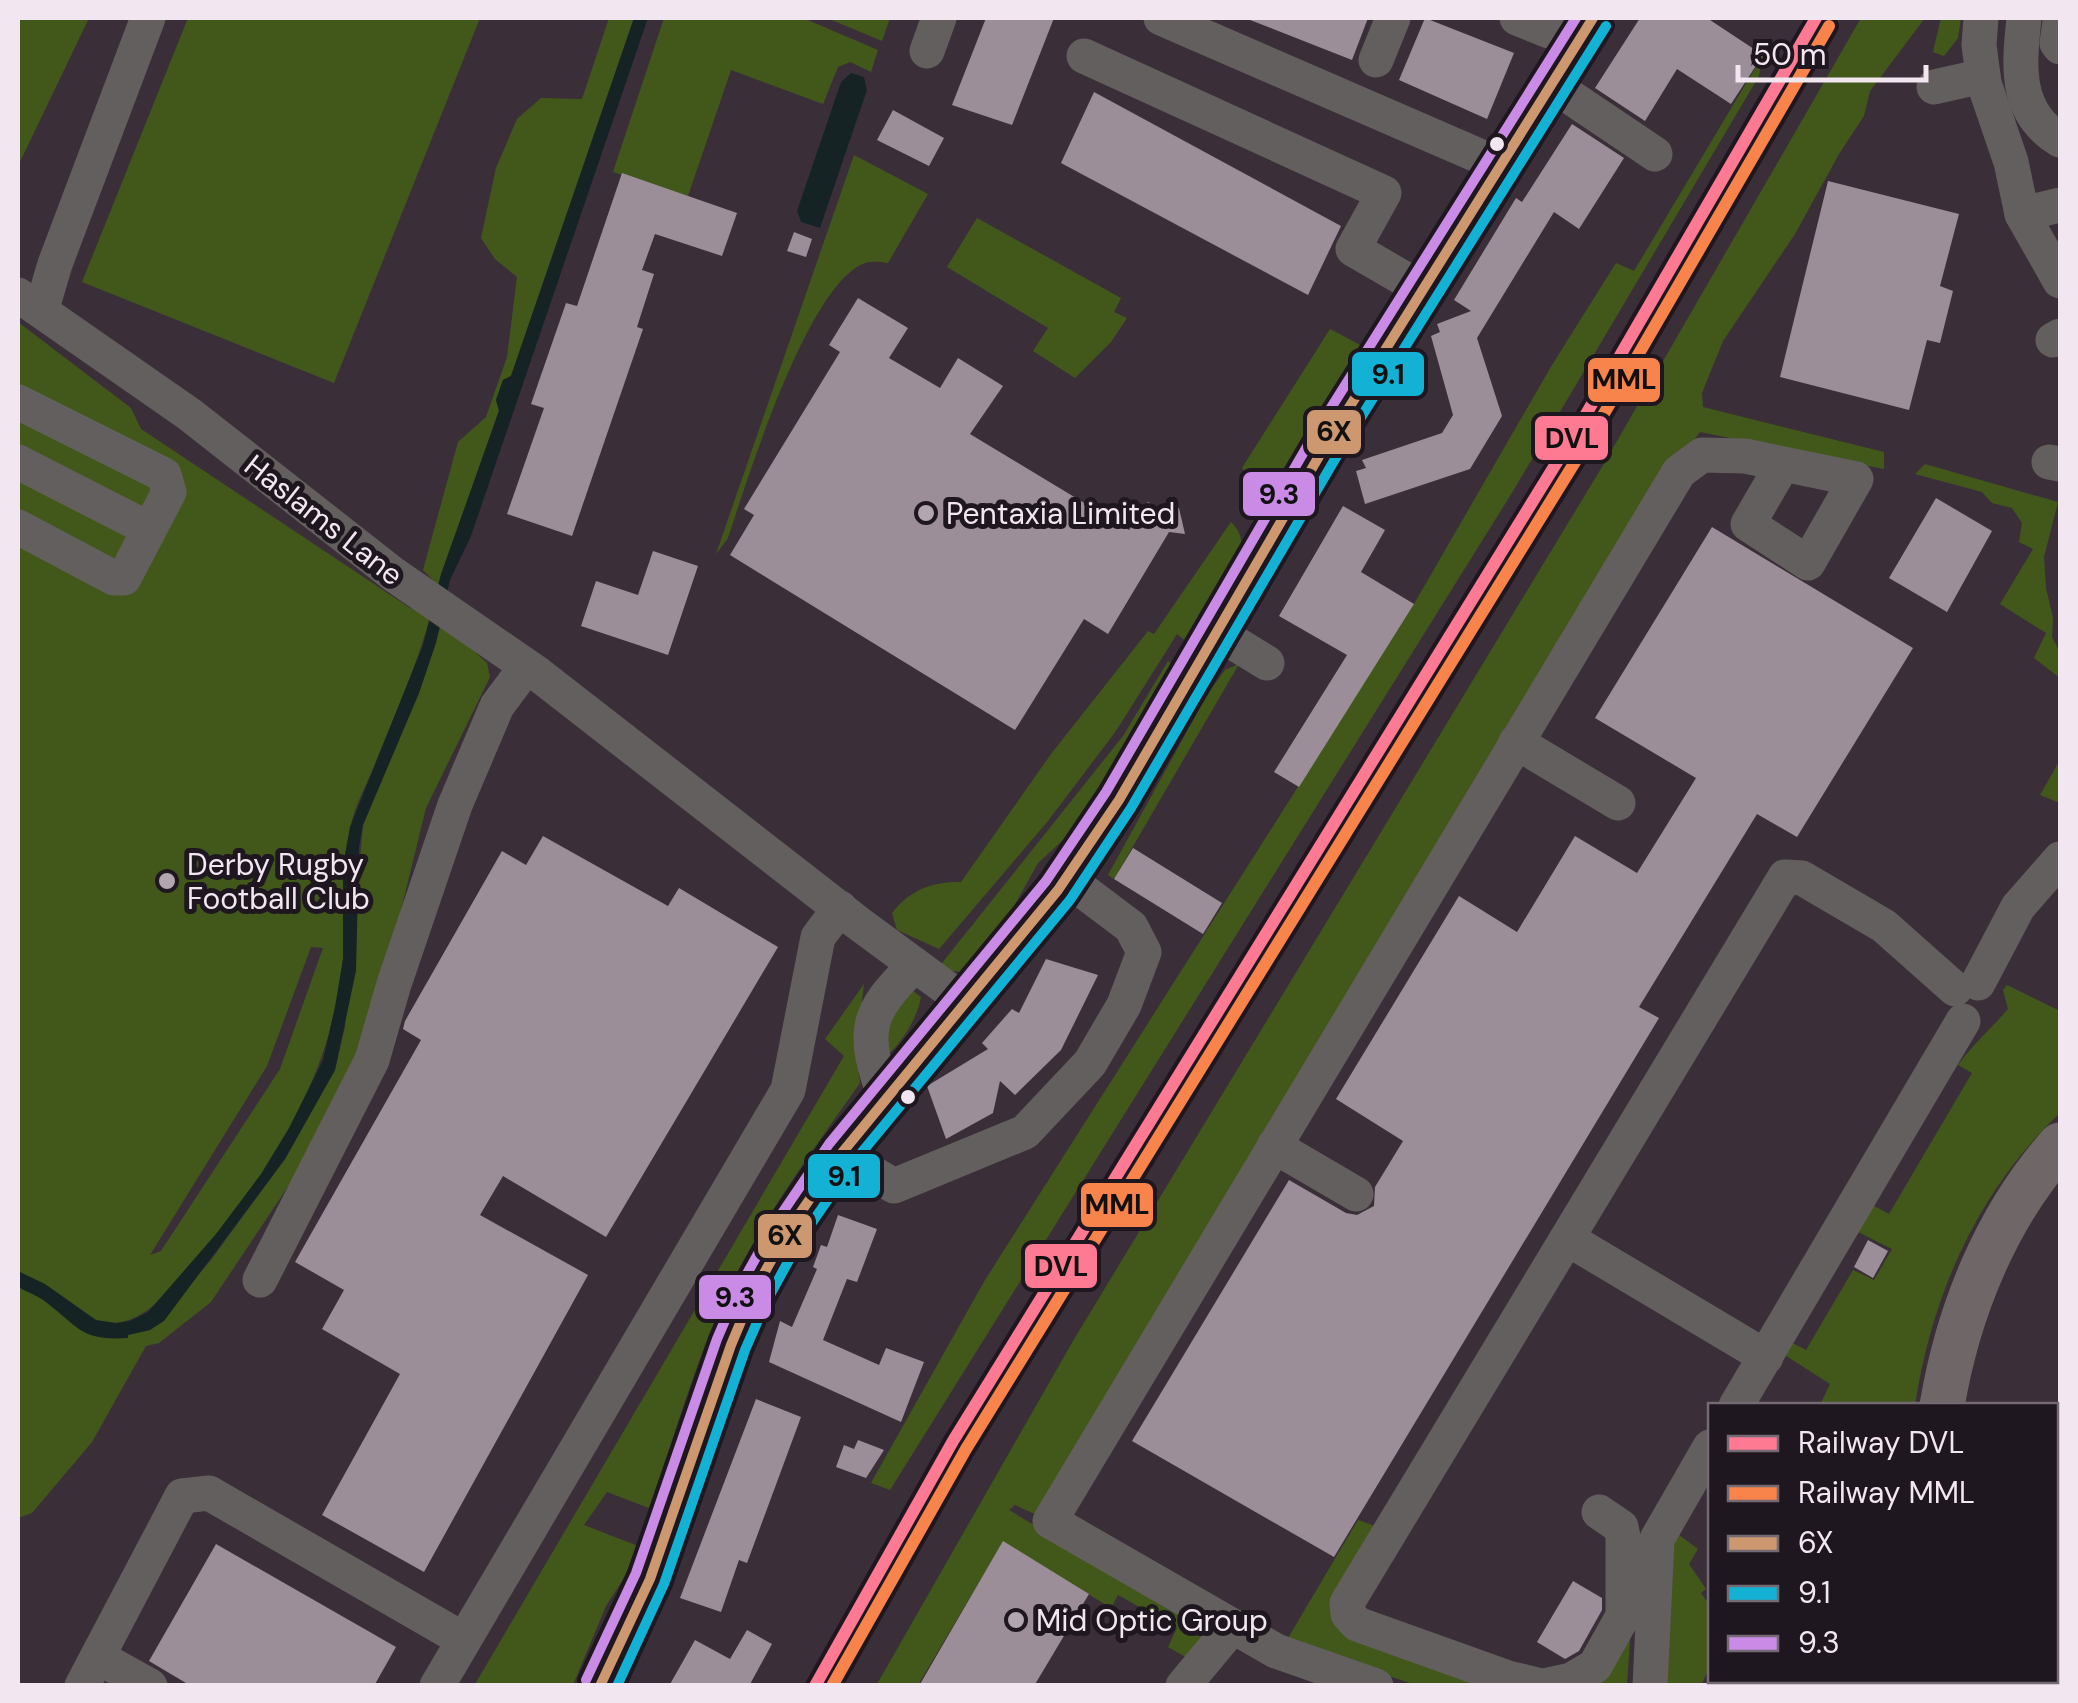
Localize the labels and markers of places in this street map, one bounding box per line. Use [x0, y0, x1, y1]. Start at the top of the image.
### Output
unlabelled marker [1487, 134, 1507, 154]
place label: Pentaxia Limited [946, 494, 1175, 533]
marker: Pentaxia Limited [915, 502, 937, 524]
place label: Derby Rugby Football Club [187, 845, 370, 918]
marker: Derby Rugby Football Club [156, 870, 178, 892]
unlabelled marker [898, 1087, 918, 1107]
place label: Mid Optic Group [1036, 1601, 1268, 1640]
marker: Mid Optic Group [1005, 1609, 1027, 1631]

